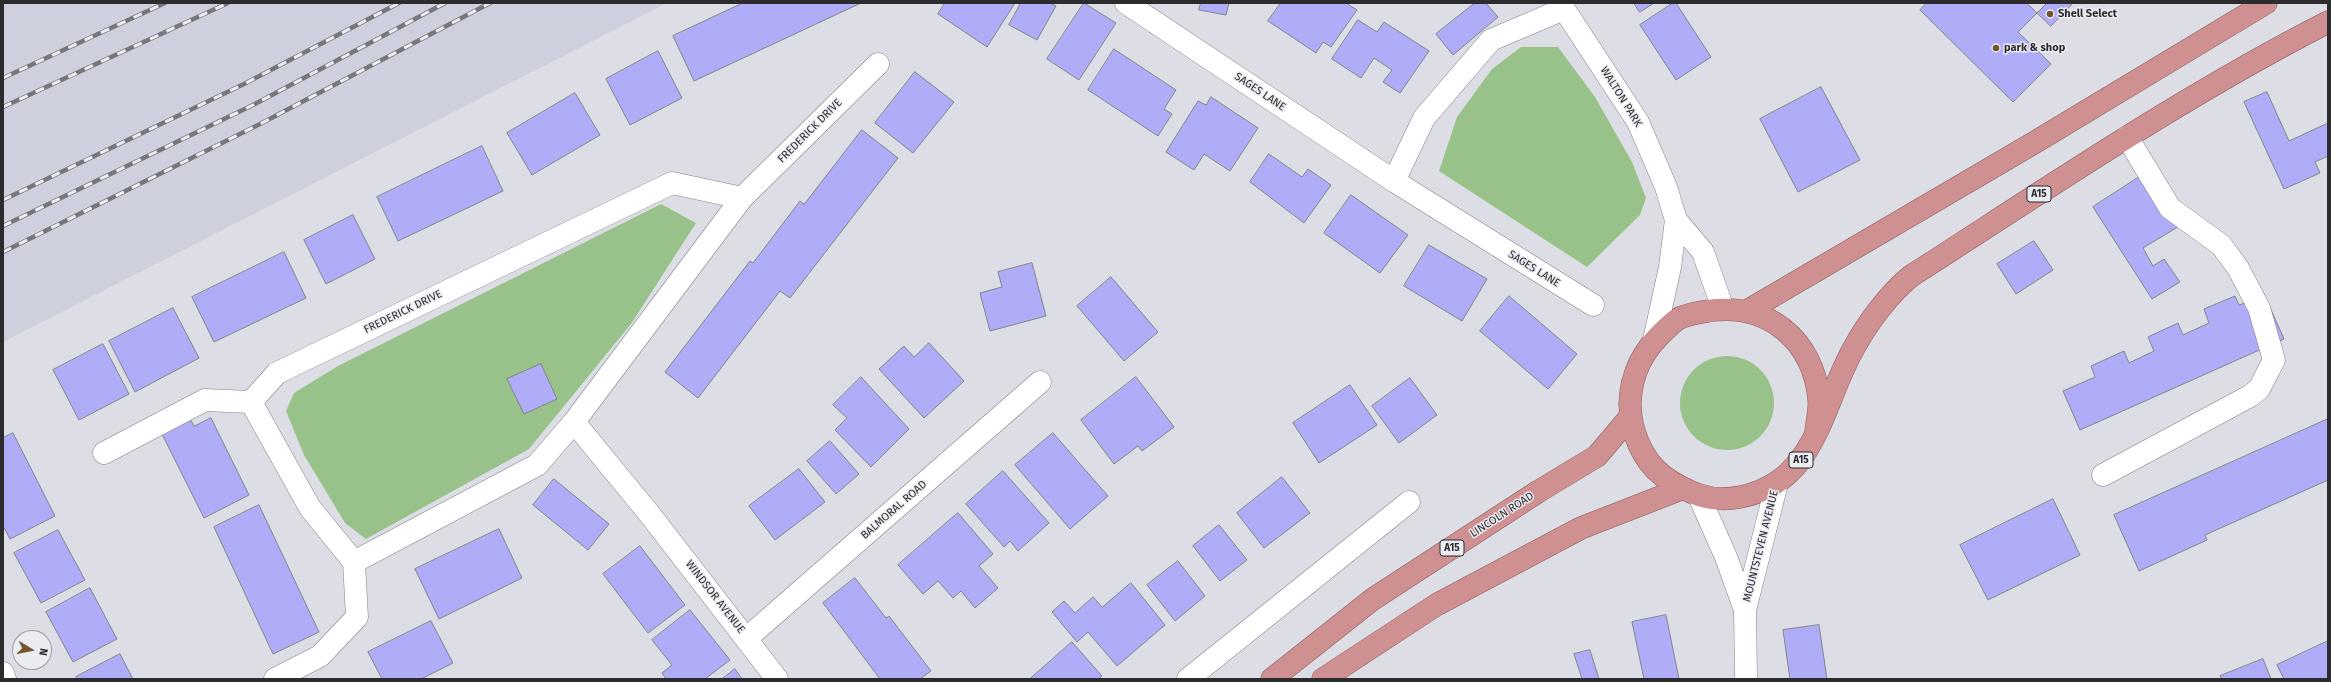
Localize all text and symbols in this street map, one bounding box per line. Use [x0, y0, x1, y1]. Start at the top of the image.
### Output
place label: Shell Select [2058, 7, 2117, 21]
marker: Shell Select [2045, 9, 2055, 19]
place label: park & shop [2004, 41, 2065, 55]
marker: park & shop [1991, 43, 2001, 53]
street label: WALTON PARK [1597, 64, 1645, 130]
street label: SAGES LANE [1232, 70, 1288, 114]
street label: FREDERICK DRIVE [775, 96, 845, 166]
road number: A15 [2027, 186, 2051, 202]
street label: SAGES LANE [1506, 248, 1562, 290]
street label: FREDERICK DRIVE [362, 287, 444, 337]
road number: A15 [1789, 452, 1813, 468]
street label: BALMORAL ROAD [858, 478, 930, 542]
street label: MOUNTSTEVEN AVENUE [1741, 489, 1781, 603]
street label: LINCOLN ROAD [1468, 490, 1536, 540]
road number: A15 [1440, 540, 1464, 556]
street label: WINDSOR AVENUE [682, 558, 748, 636]
north arrow [12, 630, 52, 670]
text: N [36, 647, 50, 657]

